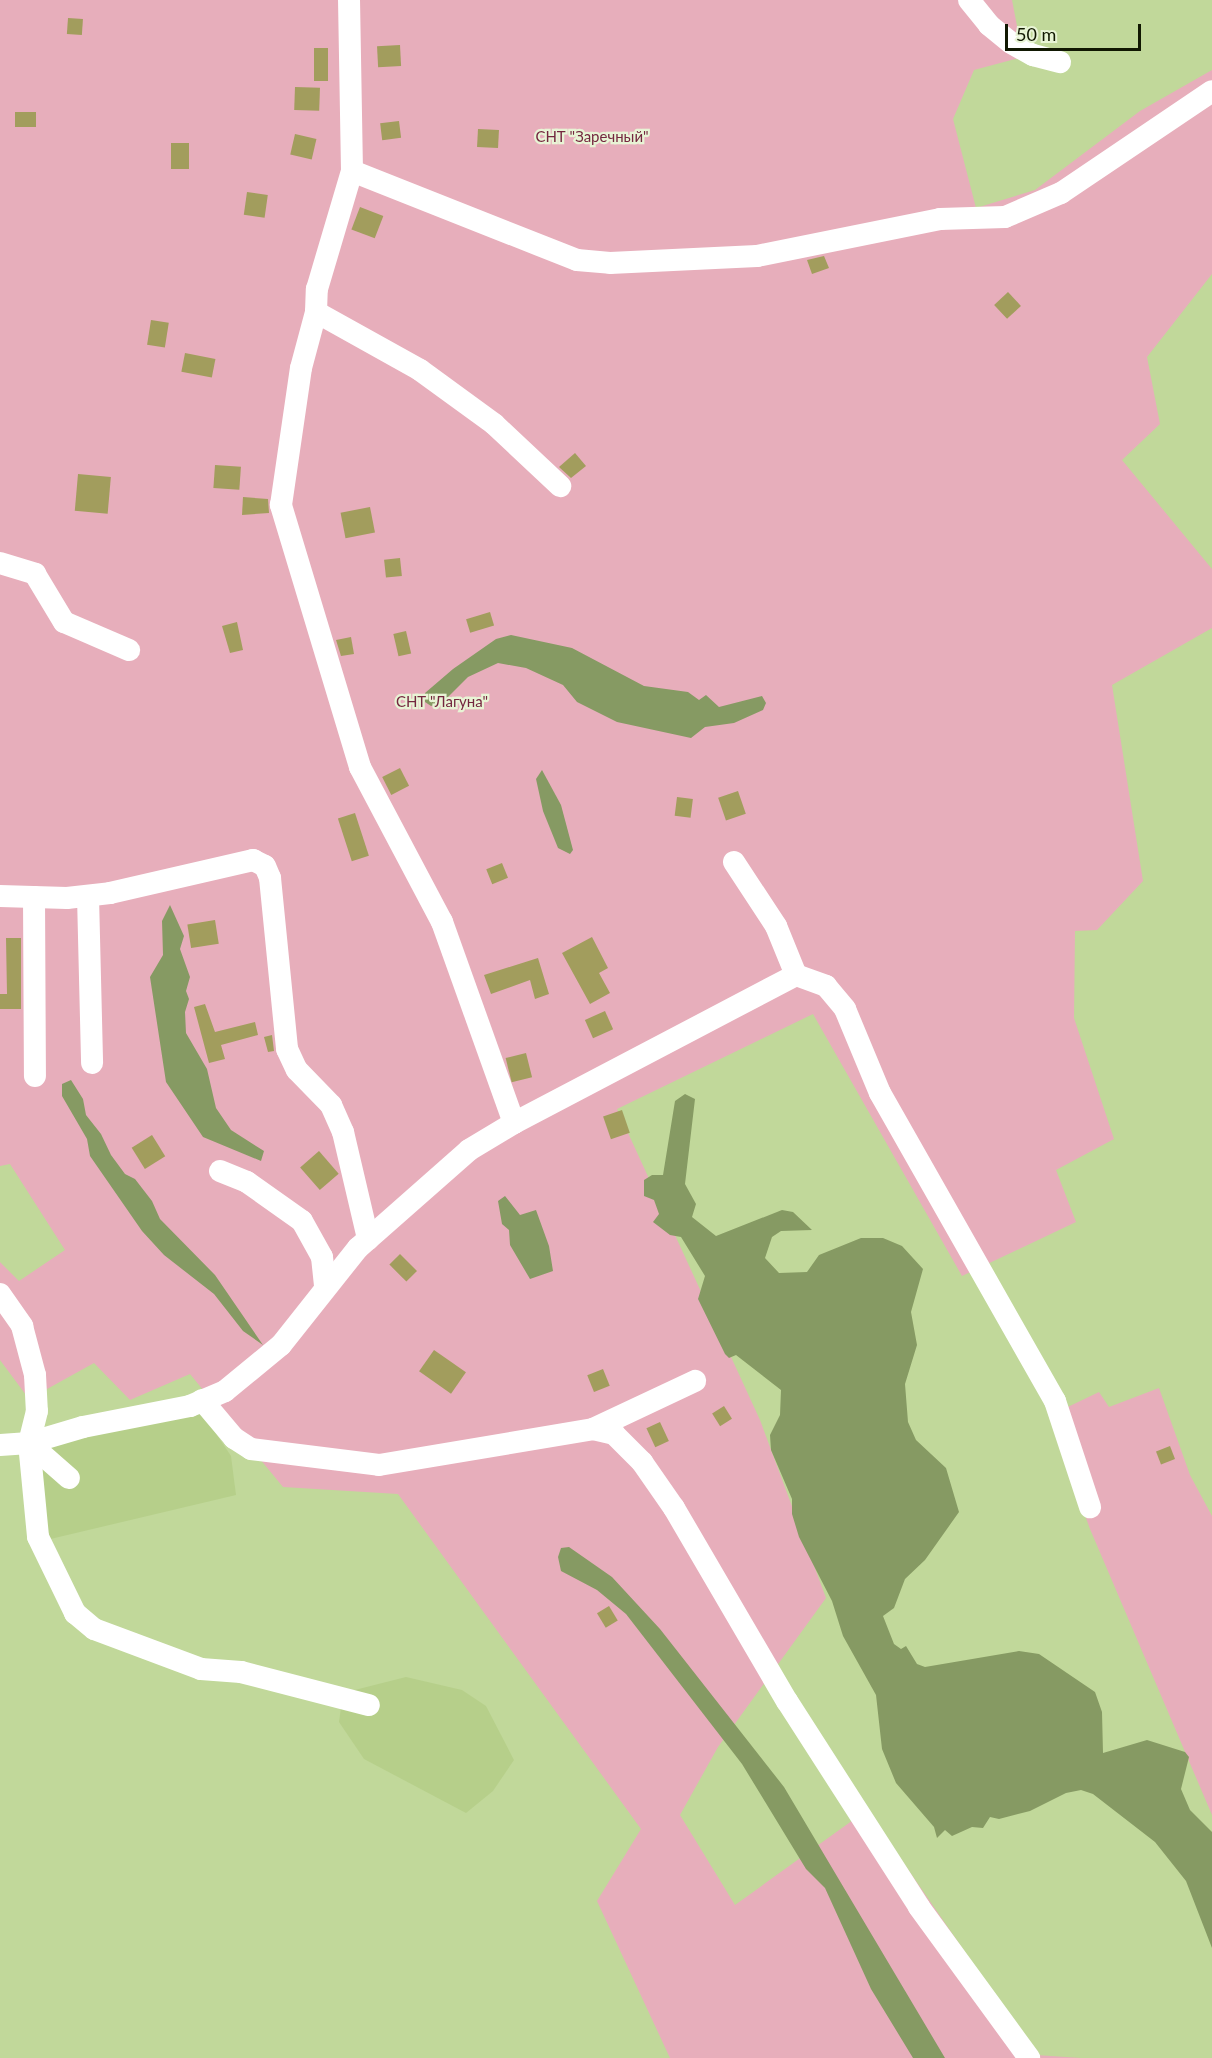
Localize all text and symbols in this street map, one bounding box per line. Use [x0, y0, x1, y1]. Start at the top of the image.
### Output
scale bar [1008, 12, 1144, 50]
text: 50 m [1016, 23, 1056, 45]
park label: СНТ "Заречный" [535, 128, 649, 146]
park label: СНТ "Лагуна" [396, 693, 488, 711]

